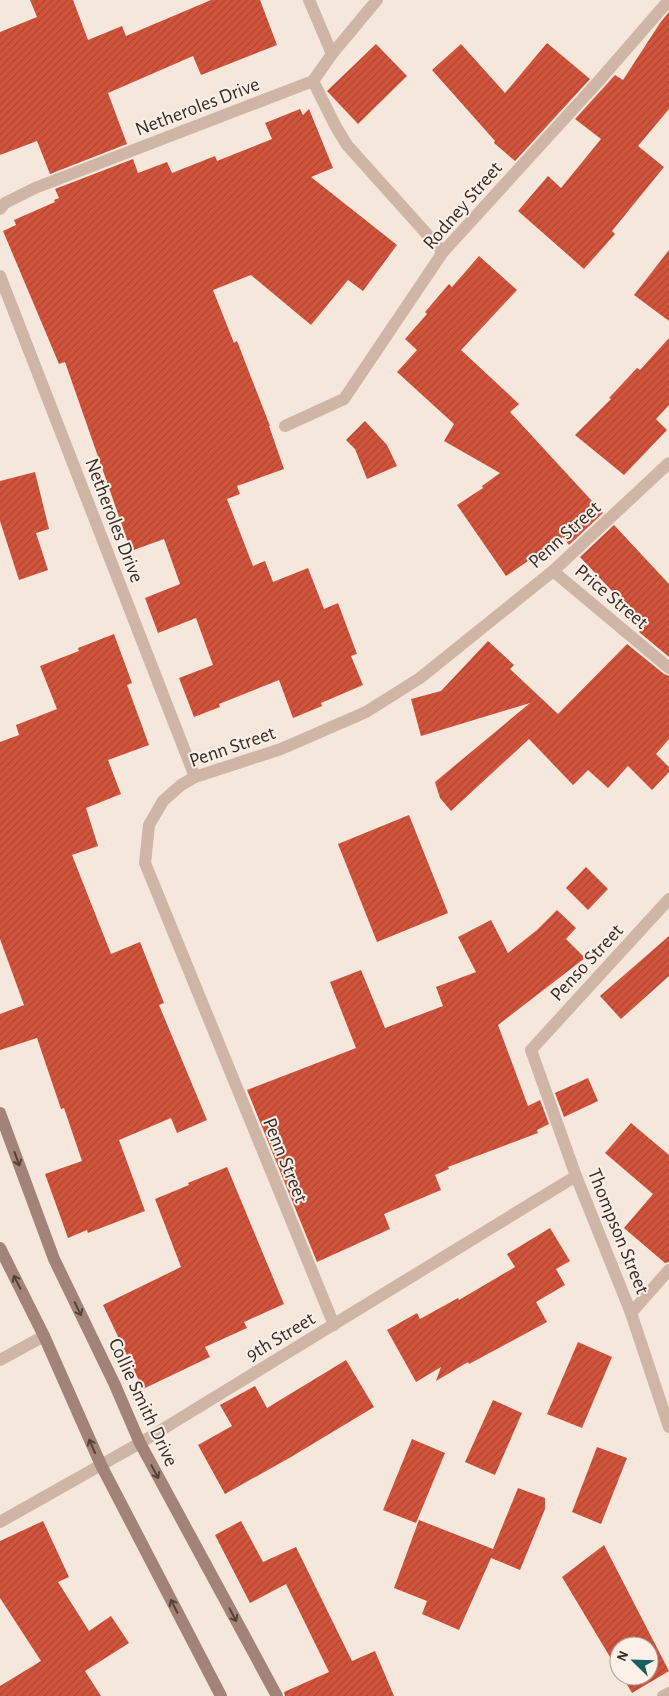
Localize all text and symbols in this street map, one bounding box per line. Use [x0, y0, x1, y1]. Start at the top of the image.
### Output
street label: Netheroles Drive [133, 74, 262, 140]
street label: Rodney Street [419, 157, 506, 253]
street label: Netheroles Drive [81, 456, 147, 585]
street label: Penn Street [525, 497, 605, 572]
street label: Price Street [571, 561, 652, 633]
street label: Penn Street [187, 723, 279, 771]
street label: Penso Street [546, 920, 627, 1005]
street label: Penn Street [259, 1115, 311, 1206]
one-way arrow [13, 1151, 22, 1166]
street label: Thompson Street [584, 1166, 653, 1298]
one-way arrow [12, 1275, 22, 1290]
one-way arrow [74, 1301, 84, 1316]
street label: 9th Street [243, 1308, 319, 1365]
street label: Collie Smith Drive [105, 1335, 181, 1470]
one-way arrow [87, 1439, 97, 1454]
one-way arrow [151, 1464, 161, 1478]
one-way arrow [169, 1599, 178, 1614]
one-way arrow [228, 1607, 238, 1622]
north arrow [609, 1636, 659, 1686]
text: N [615, 1649, 631, 1664]

